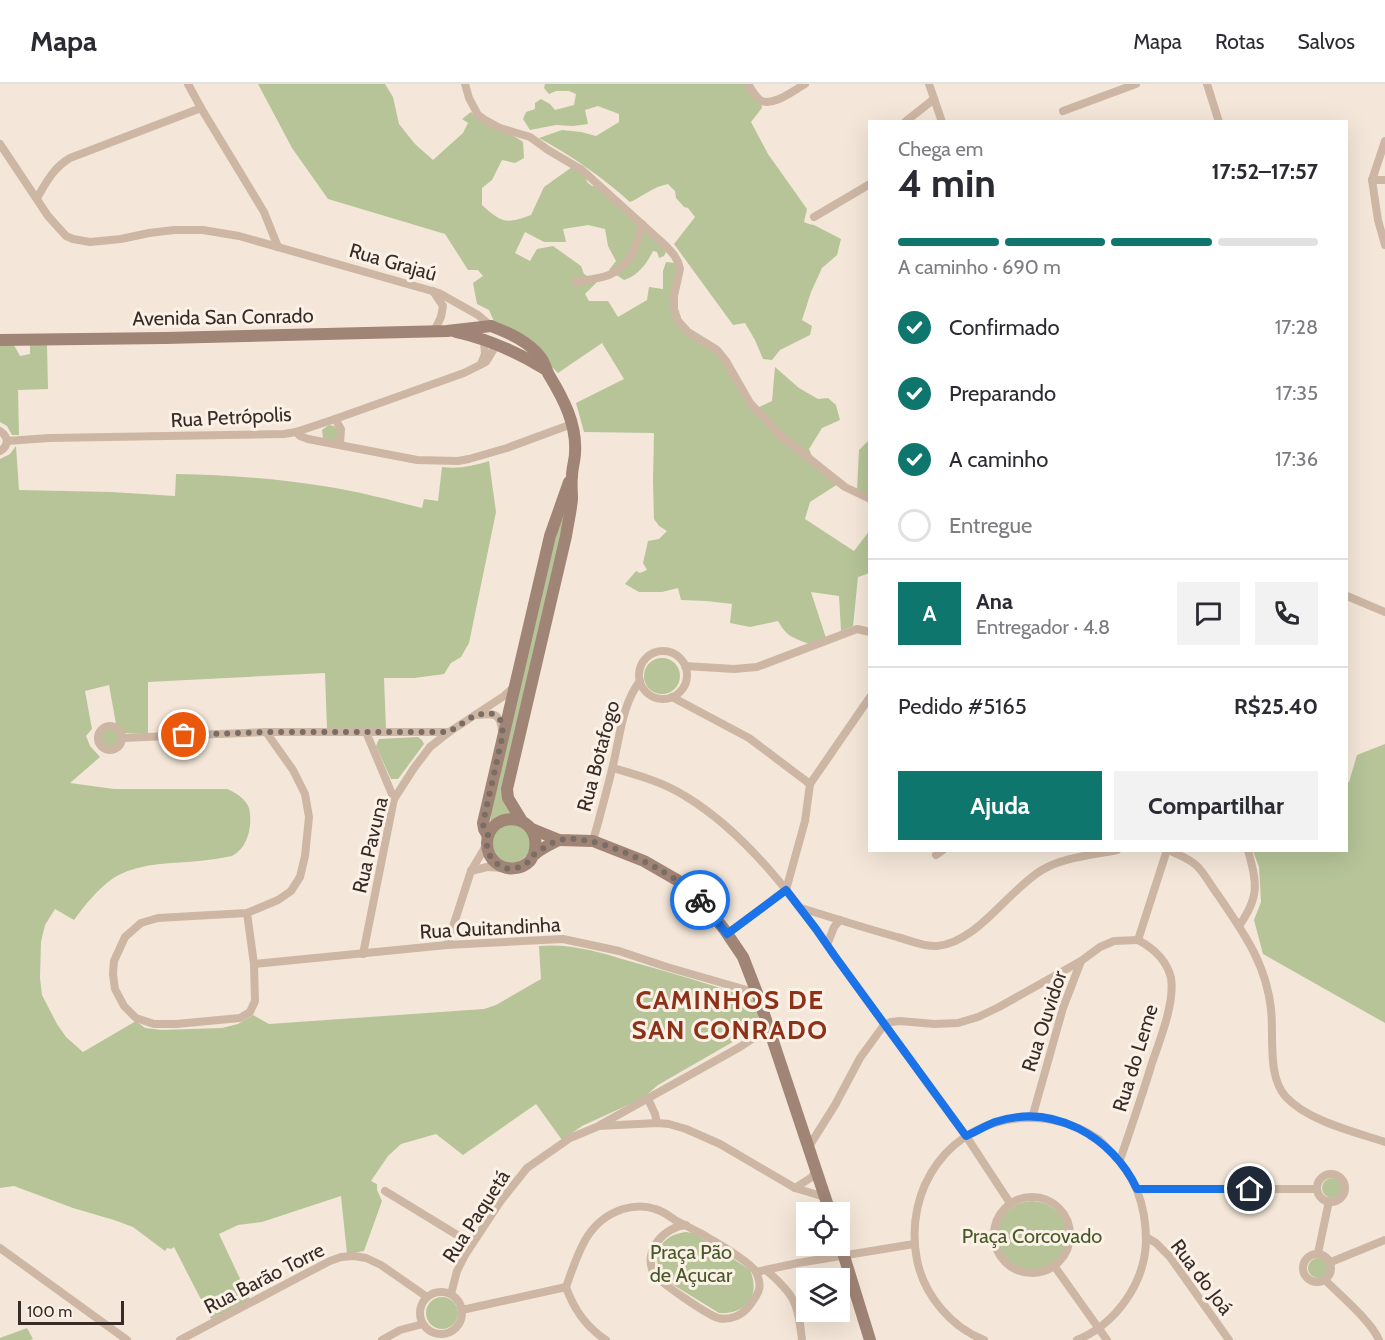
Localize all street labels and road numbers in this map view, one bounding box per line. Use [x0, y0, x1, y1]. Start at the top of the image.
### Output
street label: Rua Grajaú [347, 238, 439, 286]
street label: Avenida San Conrado [132, 303, 314, 331]
street label: Rua Petrópolis [170, 402, 292, 432]
street label: Rua Botafogo [572, 698, 624, 814]
street label: Rua Pavuna [347, 794, 393, 895]
street label: Rua Quitandinha [419, 912, 561, 944]
street label: Rua Ouvidor [1016, 967, 1072, 1074]
street label: Rua do Leme [1107, 1001, 1163, 1115]
street label: Rua Paquetá [437, 1165, 515, 1267]
street label: Rua do Joá [1166, 1234, 1238, 1320]
street label: Rua Barão Torre [200, 1237, 328, 1319]

